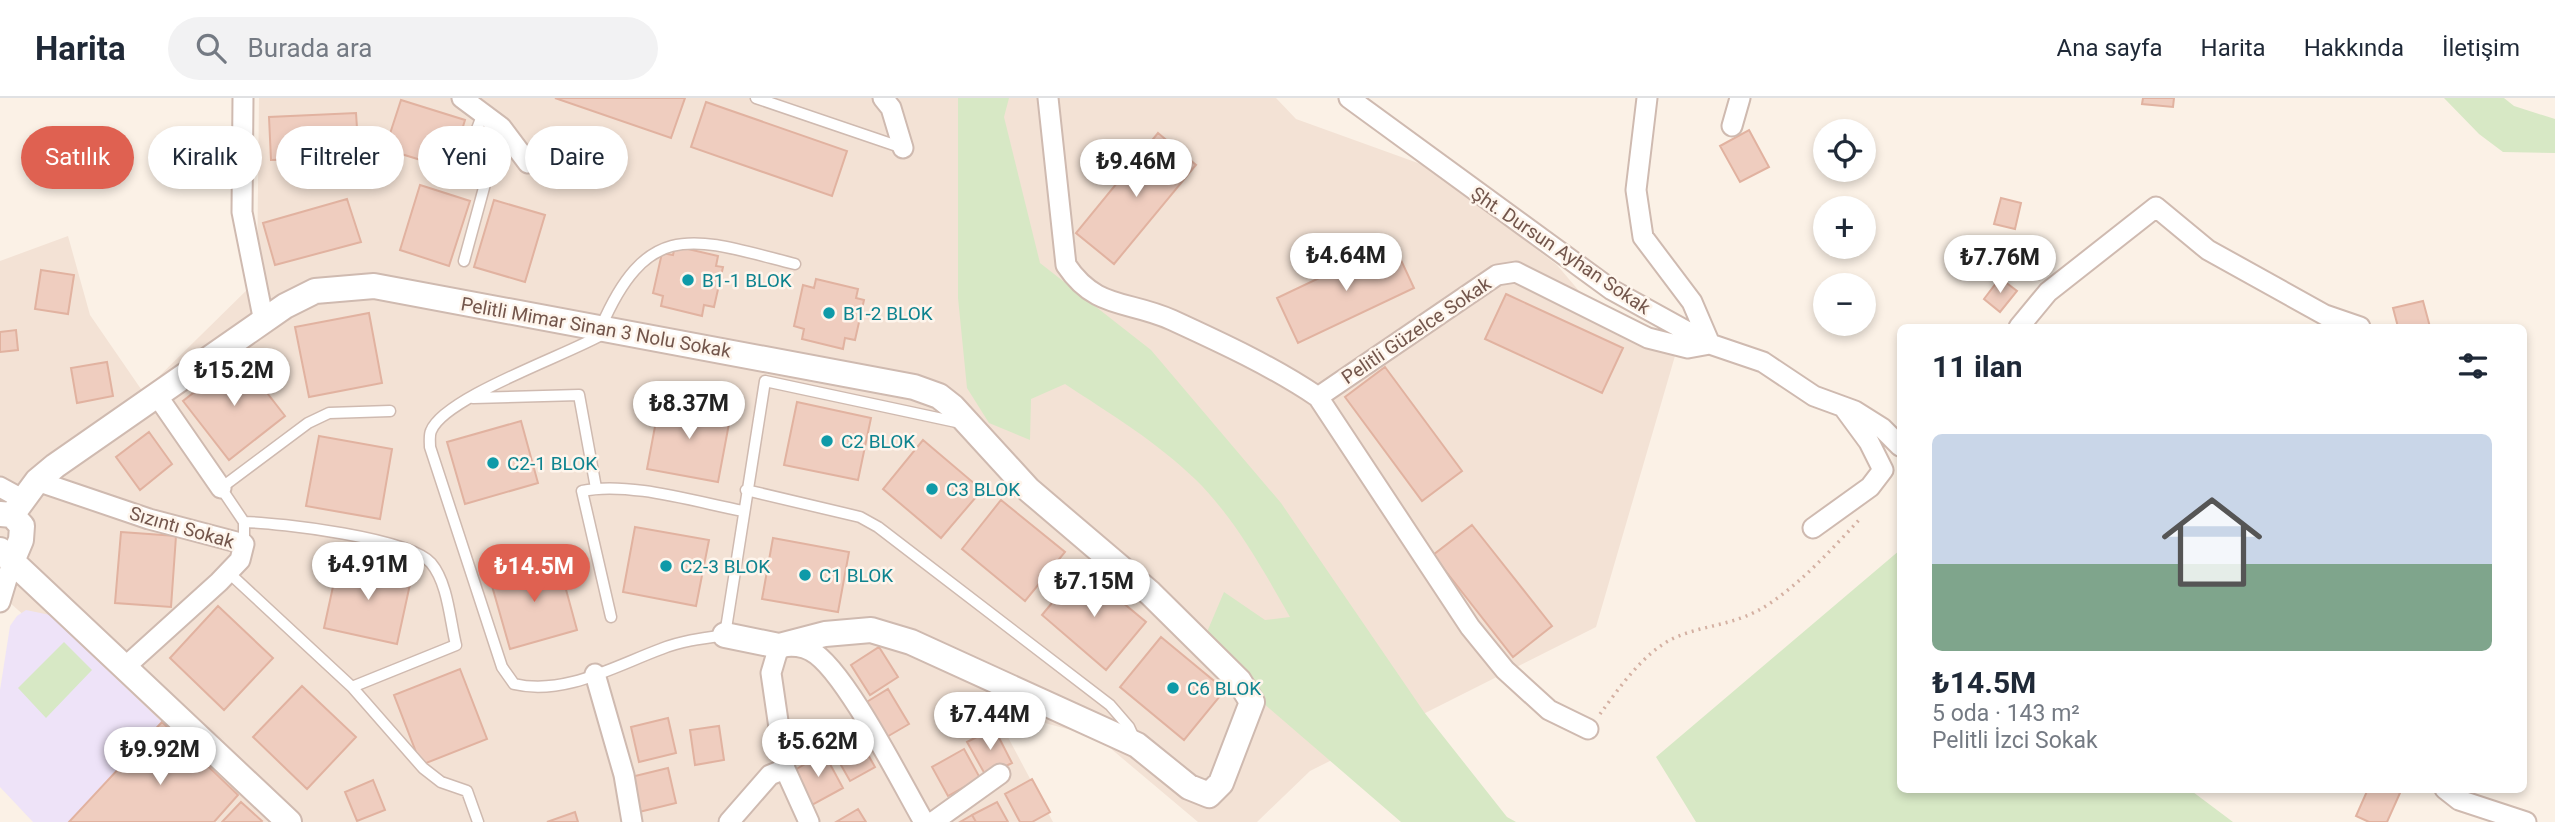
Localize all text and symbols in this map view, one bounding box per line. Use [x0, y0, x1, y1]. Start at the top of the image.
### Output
search box [168, 17, 658, 80]
text: Harita [35, 29, 126, 68]
icon: search [192, 29, 230, 67]
text: Burada ara [248, 33, 372, 63]
text: Ana sayfa [2057, 34, 2163, 62]
text: Harita [2201, 34, 2266, 62]
text: Hakkında [2304, 34, 2404, 62]
text: İletişim [2442, 34, 2520, 62]
map controls [1813, 119, 1876, 336]
button: locate [1813, 119, 1876, 182]
chip: Satılık [21, 126, 134, 189]
chip: Kiralık [148, 126, 262, 189]
chip: Filtreler [276, 126, 404, 189]
chip: Yeni [418, 126, 511, 189]
chip: Daire [525, 126, 628, 189]
pin: ₺9.46M [1079, 140, 1193, 199]
text: ₺9.46M [1096, 148, 1176, 175]
street label: Şht. Dursun Ayhan Sokak [1467, 182, 1655, 319]
button: + [1813, 196, 1876, 259]
pin: ₺4.64M [1289, 234, 1403, 293]
pin: ₺7.76M [1943, 236, 2057, 295]
text: ₺4.64M [1306, 242, 1386, 269]
text: ₺7.76M [1960, 244, 2040, 271]
place label: B1-1 BLOK [702, 269, 792, 292]
marker: B1-1 BLOK [680, 272, 696, 288]
street label: Pelitli Güzelce Sokak [1337, 272, 1496, 389]
button: − [1813, 273, 1876, 336]
street label: Pelitli Mimar Sinan 3 Nolu Sokak [459, 292, 733, 363]
place label: B1-2 BLOK [843, 302, 933, 325]
marker: B1-2 BLOK [821, 305, 837, 321]
icon: filters [2454, 347, 2492, 385]
pin: ₺15.2M [177, 348, 291, 408]
text: 11 ilan [1932, 349, 2023, 384]
text: ₺15.2M [194, 357, 274, 384]
pin: ₺8.37M [632, 382, 746, 441]
text: ₺8.37M [649, 390, 729, 417]
place label: C2 BLOK [841, 430, 915, 453]
marker: C2 BLOK [819, 433, 835, 449]
place label: C2-1 BLOK [507, 452, 597, 475]
marker: C2-1 BLOK [485, 455, 501, 471]
place label: C3 BLOK [946, 478, 1020, 501]
icon: home [2149, 479, 2275, 605]
marker: C3 BLOK [924, 481, 940, 497]
street label: Sızıntı Sokak [127, 502, 237, 554]
pin: ₺4.91M [311, 542, 425, 602]
pin: ₺14.5M [477, 545, 591, 604]
text: ₺4.91M [328, 551, 408, 578]
text: ₺14.5M [494, 553, 574, 580]
place label: C2-3 BLOK [680, 555, 770, 578]
marker: C2-3 BLOK [658, 558, 674, 574]
pin: ₺7.15M [1037, 560, 1151, 619]
place label: C1 BLOK [819, 564, 893, 587]
marker: C1 BLOK [797, 567, 813, 583]
text: ₺7.15M [1054, 568, 1134, 595]
text: ₺14.5M [1932, 665, 2036, 700]
place label: C6 BLOK [1187, 677, 1261, 700]
marker: C6 BLOK [1165, 680, 1181, 696]
pin: ₺7.44M [933, 692, 1047, 752]
text: 5 oda · 143 m² [1932, 700, 2080, 727]
text: ₺7.44M [950, 701, 1030, 728]
pin: ₺5.62M [761, 720, 875, 779]
text: Pelitli İzci Sokak [1932, 727, 2098, 754]
pin: ₺9.92M [103, 728, 217, 787]
text: ₺5.62M [778, 728, 858, 755]
text: ₺9.92M [120, 736, 200, 763]

